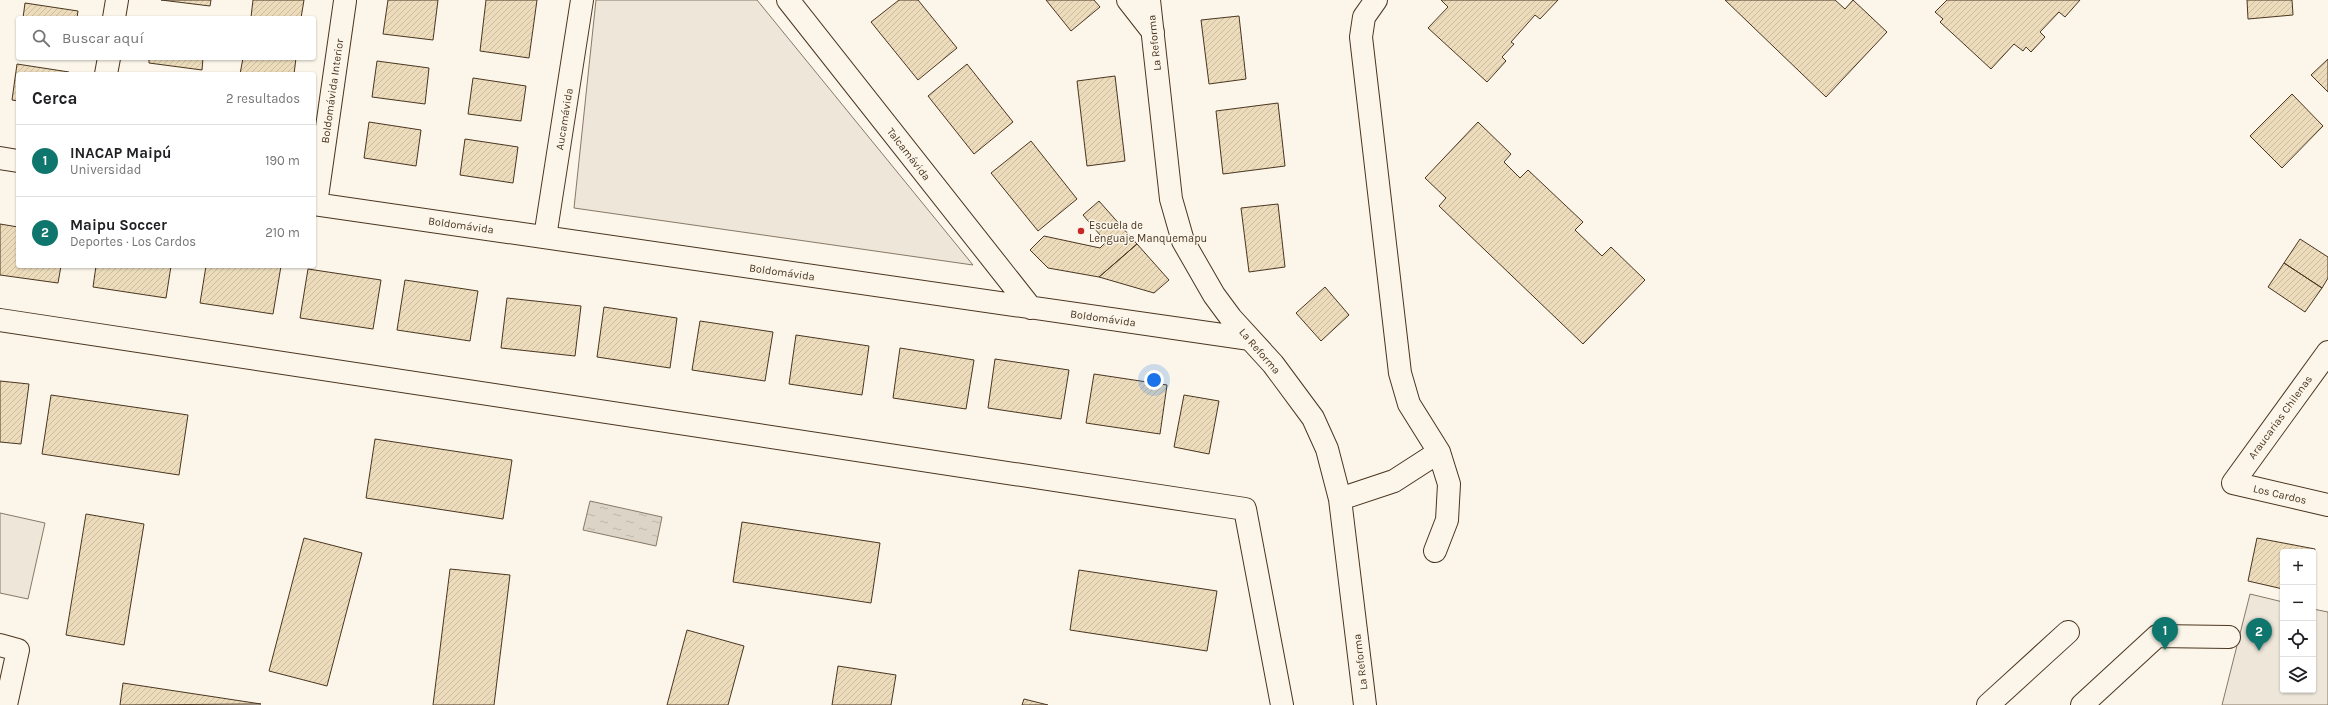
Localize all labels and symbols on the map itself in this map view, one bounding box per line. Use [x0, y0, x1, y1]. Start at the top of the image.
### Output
street label: La Reforma [1145, 14, 1164, 72]
street label: Boldomávida Interior [319, 38, 346, 144]
street label: Aucamávida [553, 87, 576, 151]
street label: Talcamávida [884, 125, 933, 183]
street label: Boldomávida [427, 214, 495, 237]
place label: Escuela de Lenguaje Manquemapu [1089, 219, 1207, 245]
marker: Escuela de Lenguaje Manquemapu [1076, 226, 1086, 236]
street label: Boldomávida [748, 261, 816, 284]
street label: Boldomávida [1069, 307, 1137, 330]
street label: La Reforma [1236, 326, 1283, 377]
your location [1144, 370, 1164, 390]
street label: Araucarias Chilenas [2246, 373, 2315, 462]
street label: Los Cardos [2252, 482, 2308, 507]
pin: 1 [2152, 617, 2178, 650]
pin: 2 [2246, 618, 2272, 651]
street label: La Reforma [1351, 633, 1370, 691]

